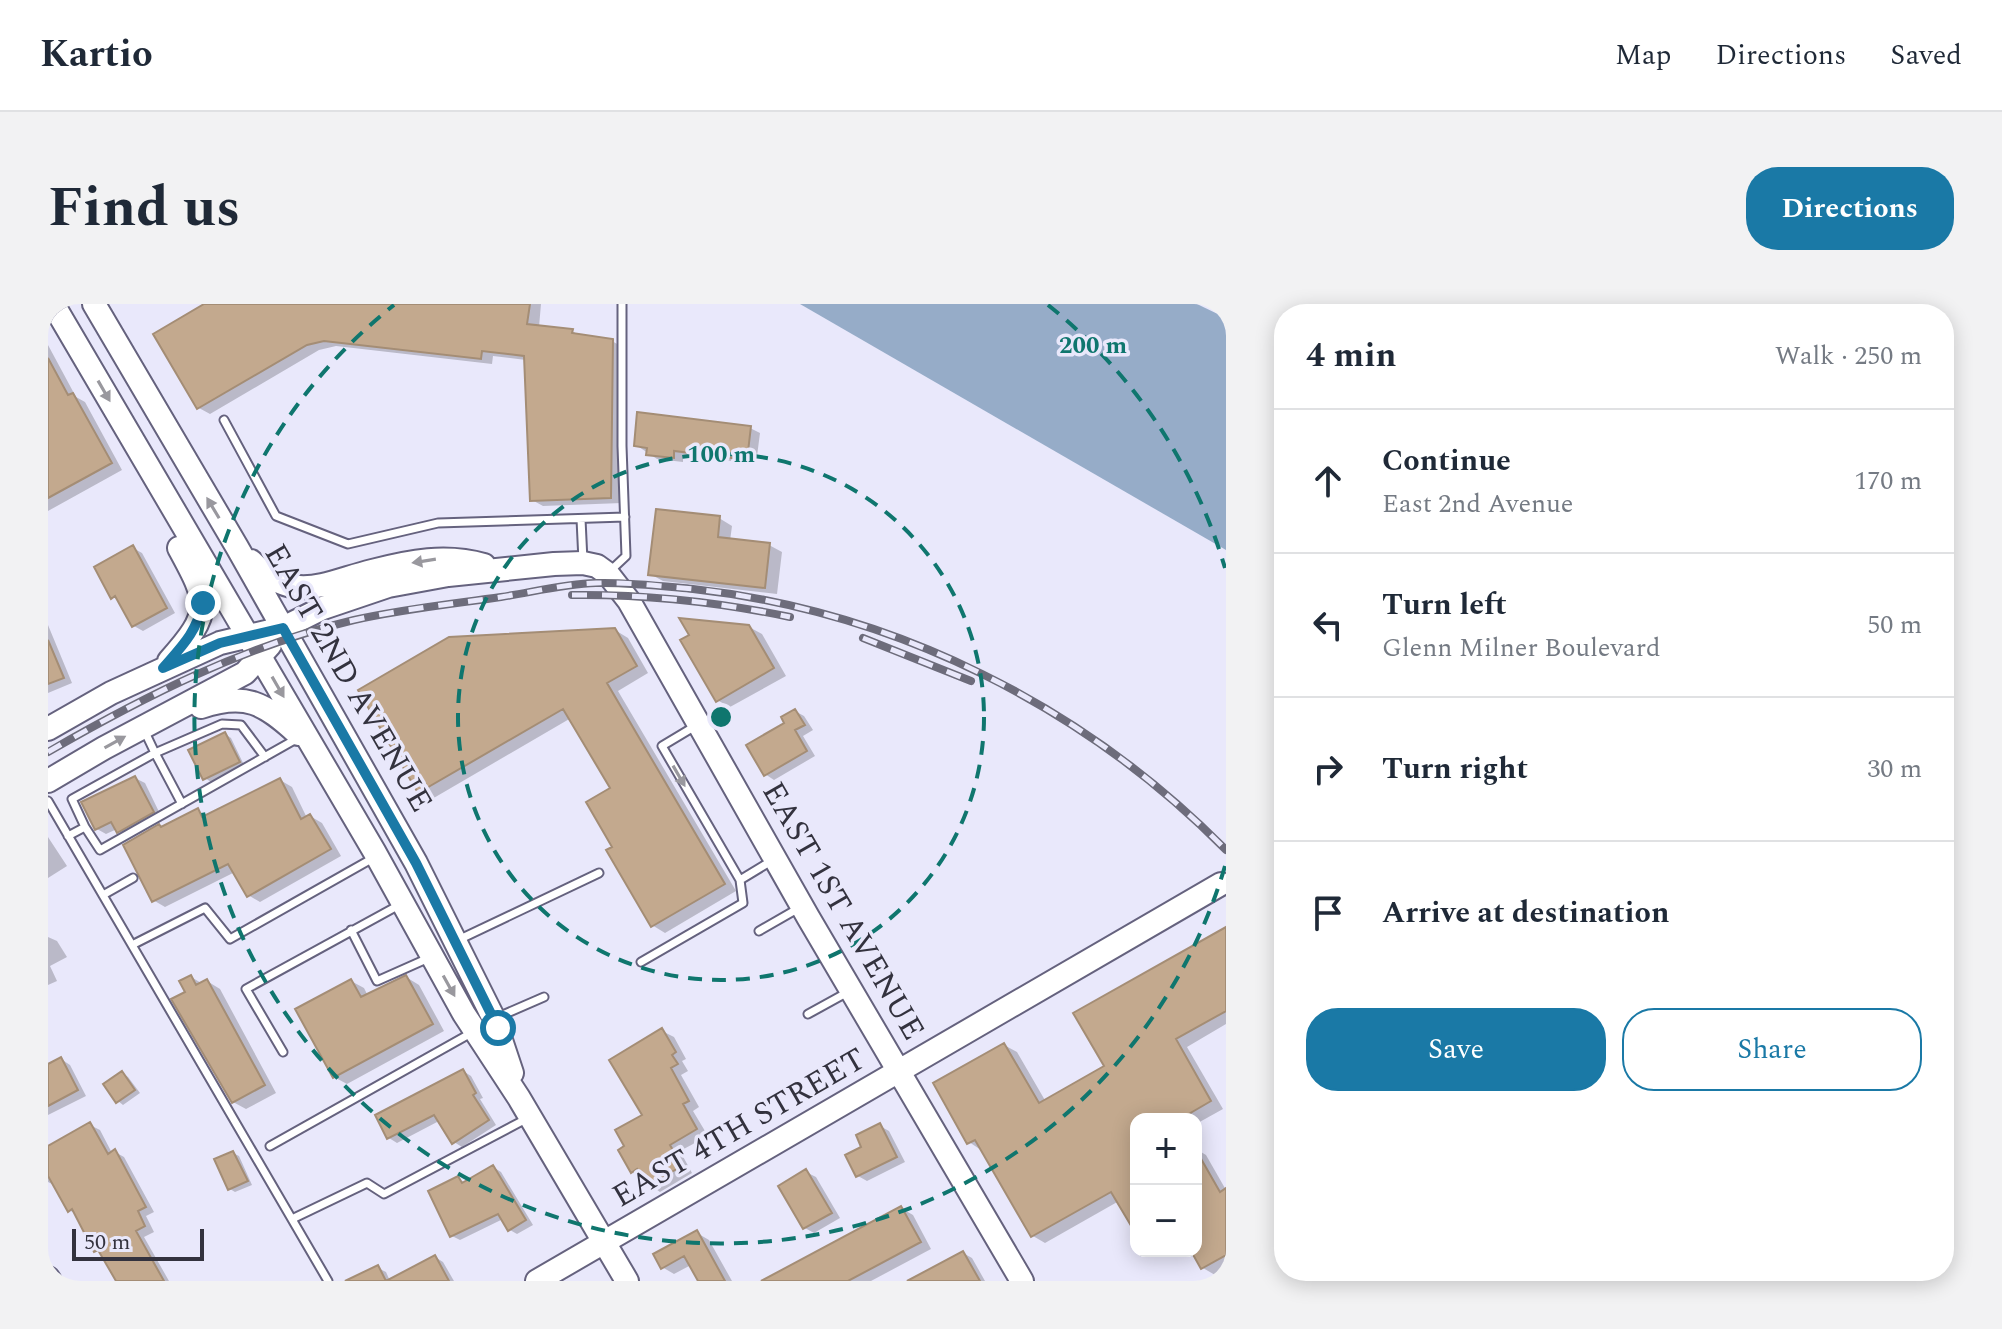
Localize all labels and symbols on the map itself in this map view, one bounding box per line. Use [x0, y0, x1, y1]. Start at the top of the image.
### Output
text: 200 m [1059, 328, 1127, 364]
one-way arrow [97, 380, 111, 402]
text: 100 m [687, 437, 755, 473]
one-way arrow [207, 497, 221, 519]
street label: EAST 2ND AVENUE [251, 534, 445, 822]
one-way arrow [411, 555, 436, 568]
route end [185, 585, 221, 621]
one-way arrow [271, 676, 285, 699]
centre of rings [707, 703, 735, 731]
one-way arrow [104, 735, 127, 748]
one-way arrow [672, 765, 686, 787]
street label: EAST 1ST AVENUE [749, 772, 937, 1050]
one-way arrow [442, 975, 456, 997]
route start [480, 1010, 516, 1046]
street label: EAST 4TH STREET [603, 1035, 875, 1221]
scale bar [72, 1225, 204, 1261]

